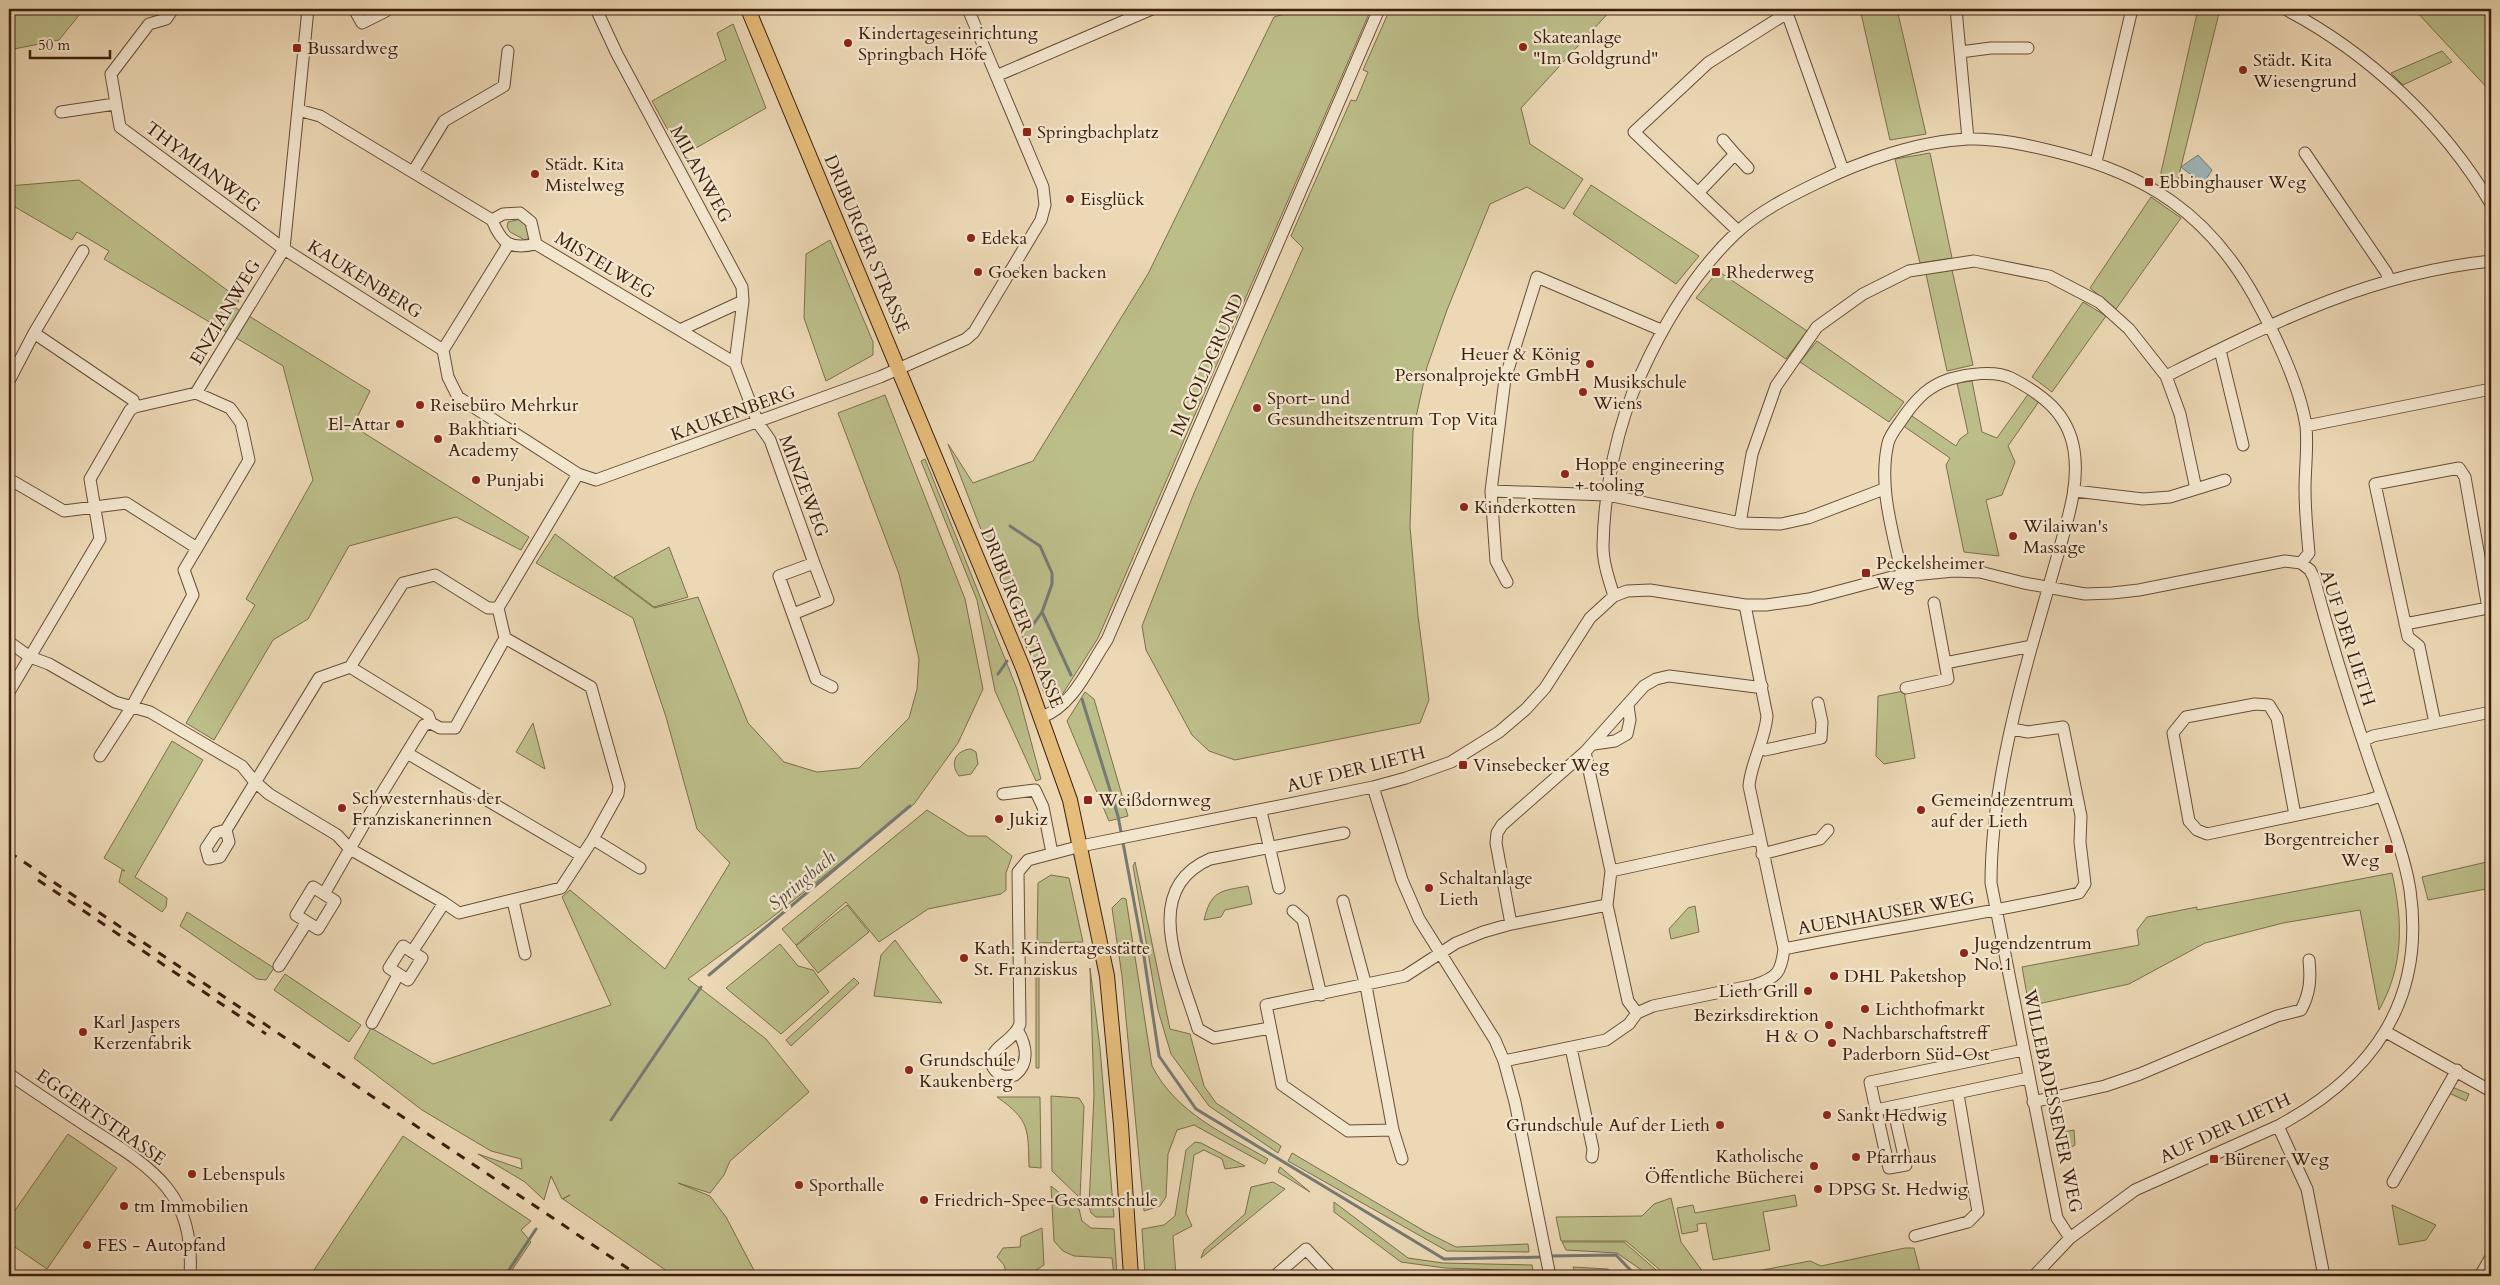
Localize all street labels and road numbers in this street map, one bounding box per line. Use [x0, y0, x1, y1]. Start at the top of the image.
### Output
street label: THYMIANWEG [140, 116, 265, 219]
street label: MILANWEG [664, 121, 738, 227]
street label: DRIBURGER STRASSE [818, 151, 916, 337]
street label: MISTELWEG [550, 226, 659, 305]
street label: KAUKENBERG [303, 234, 427, 325]
street label: ENZIANWEG [184, 255, 267, 370]
street label: IM GOLDGRUND [1165, 289, 1250, 441]
street label: KAUKENBERG [667, 379, 799, 448]
street label: MINZEWEG [773, 431, 834, 541]
street label: DRIBURGER STRASSE [974, 525, 1069, 712]
street label: AUF DER LIETH [2314, 567, 2381, 710]
street label: AUF DER LIETH [1284, 740, 1428, 799]
street label: AUENHAUSER WEG [1796, 886, 1976, 941]
street label: WILLEBADESSENER WEG [2016, 986, 2088, 1215]
street label: EGGERTSTRASSE [31, 1063, 171, 1172]
street label: AUF DER LIETH [2156, 1087, 2295, 1170]

